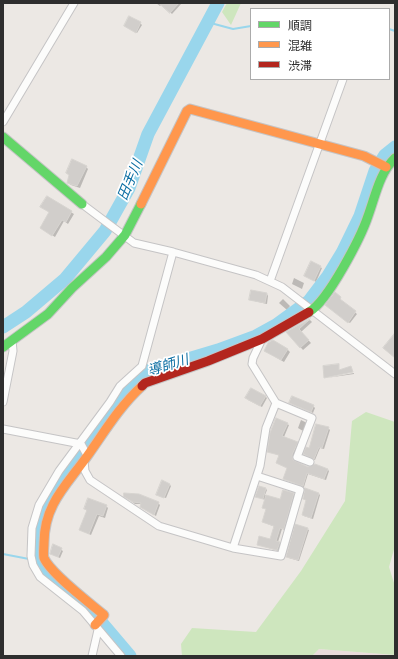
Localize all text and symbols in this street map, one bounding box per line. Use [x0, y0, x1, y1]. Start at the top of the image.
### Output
legend [250, 8, 390, 80]
text: 順調 [288, 18, 312, 32]
text: 混雑 [288, 38, 312, 52]
text: 渋滞 [288, 58, 312, 72]
water label: 田手川 [114, 157, 146, 203]
water label: 導師川 [145, 351, 191, 379]

